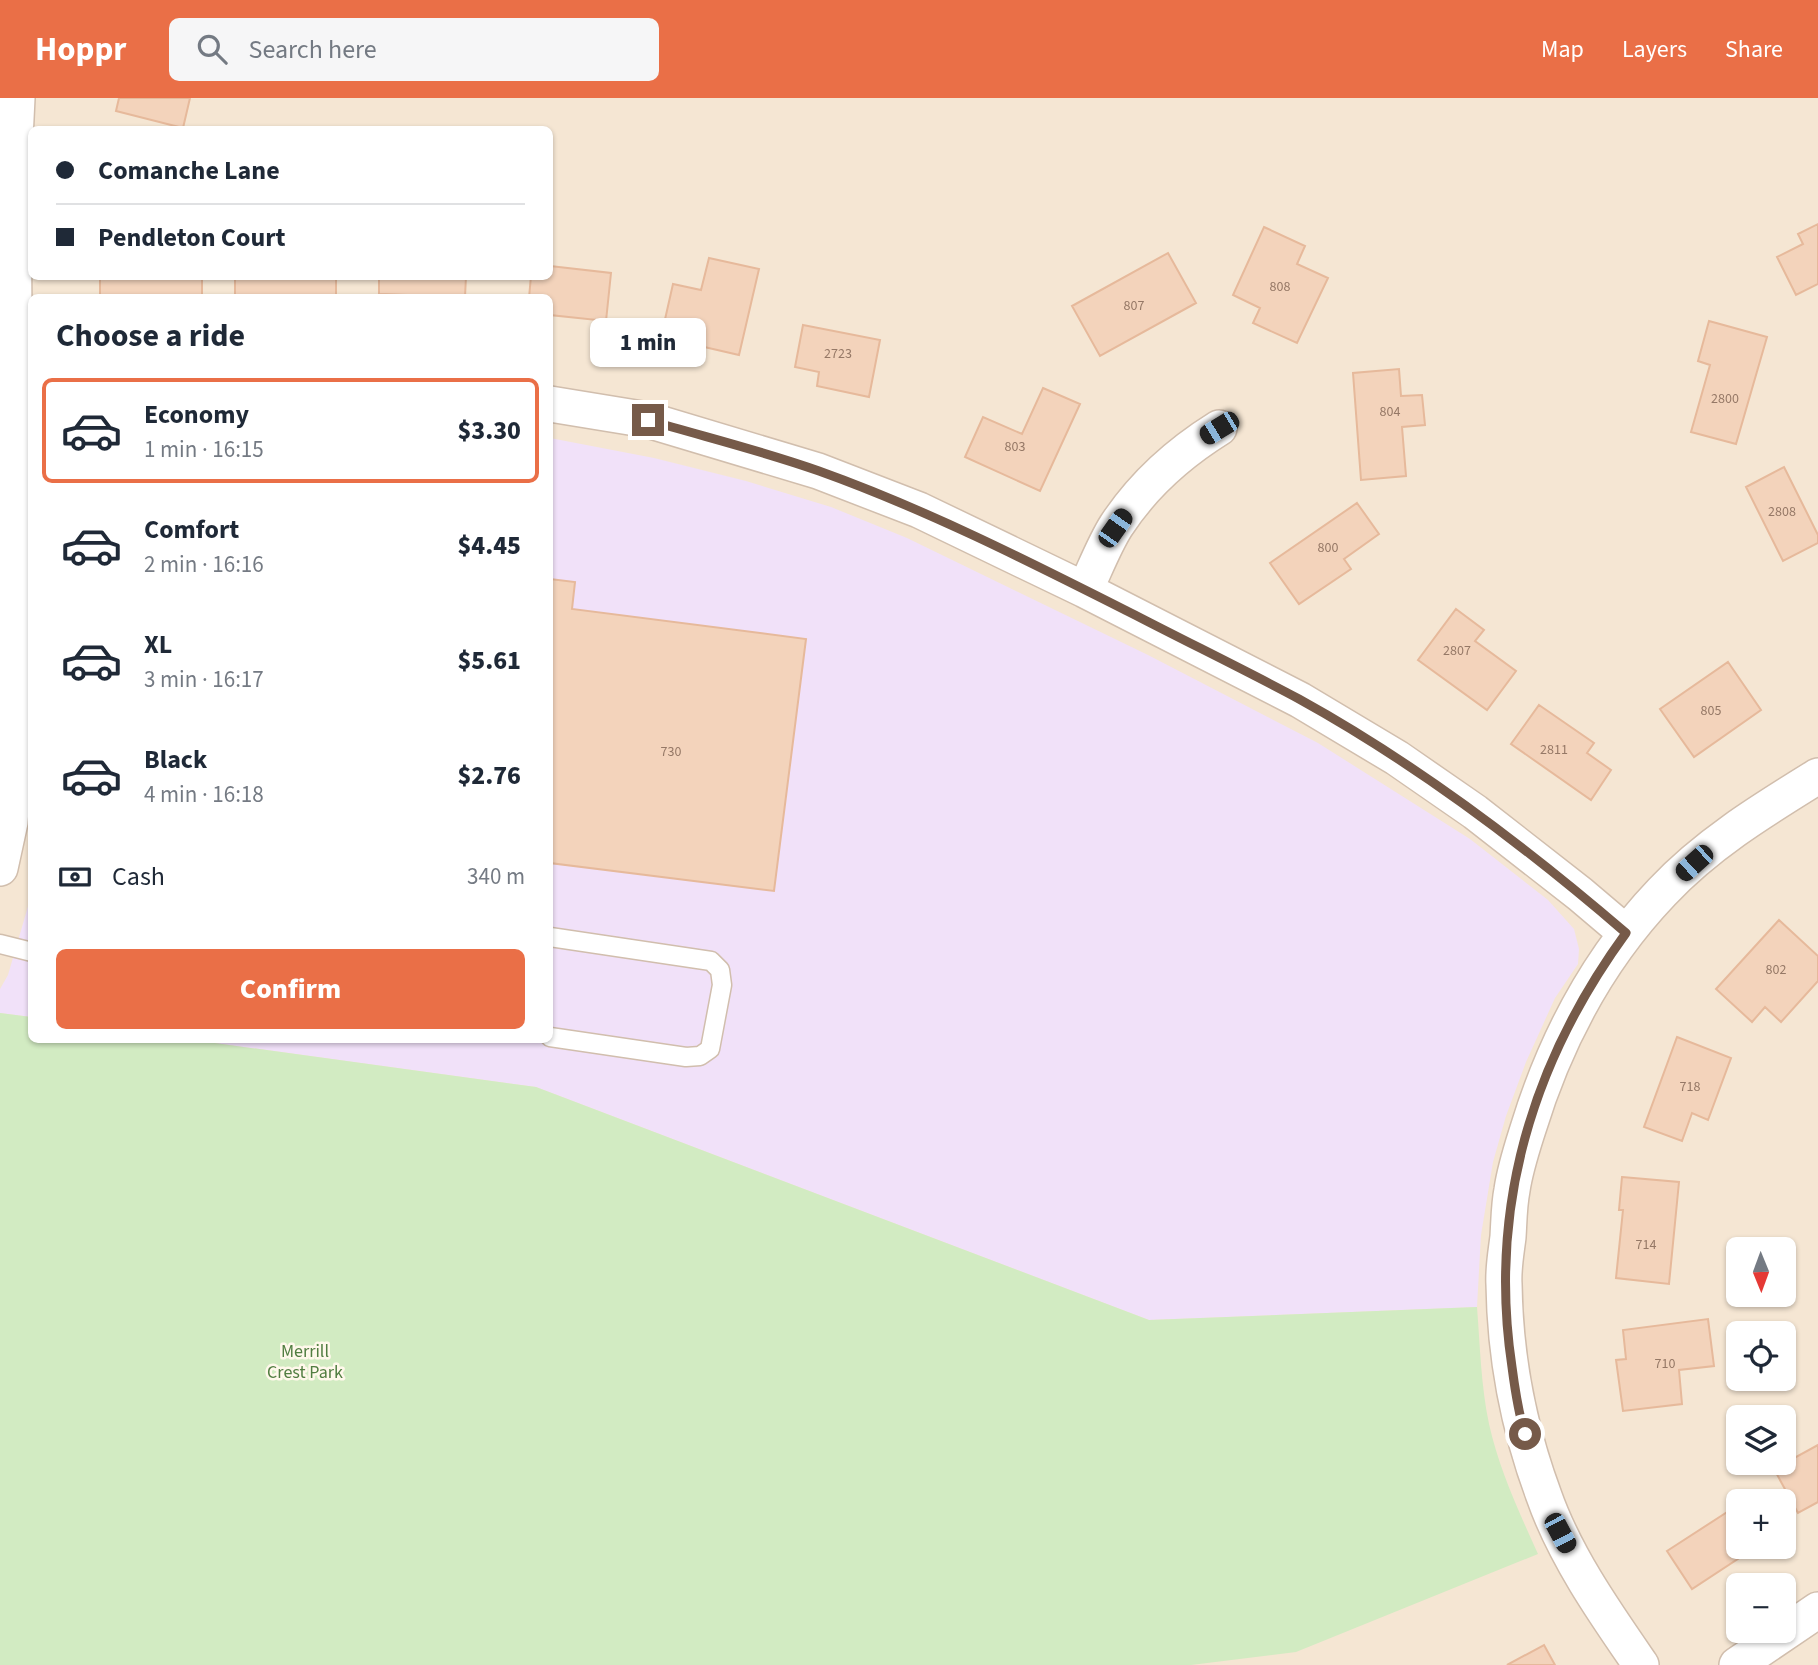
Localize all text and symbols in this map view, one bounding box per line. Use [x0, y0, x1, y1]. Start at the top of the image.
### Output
search box [169, 18, 659, 81]
text: Hoppr [35, 26, 127, 73]
icon: search [193, 30, 231, 68]
text: Search here [249, 31, 377, 68]
text: Map [1541, 32, 1584, 67]
text: Layers [1622, 32, 1687, 67]
text: Share [1725, 32, 1783, 67]
text: Comanche Lane [98, 152, 280, 189]
text: Pendleton Court [98, 219, 285, 256]
house number: 808 [1270, 277, 1290, 297]
house number: 807 [1124, 296, 1144, 316]
text: Choose a ride [56, 313, 245, 359]
callout: 1 min [590, 318, 706, 368]
text: 1 min [620, 326, 676, 359]
house number: 2723 [824, 344, 852, 364]
house number: 2800 [1711, 389, 1739, 409]
text: Economy [144, 396, 249, 433]
icon: car [60, 399, 123, 462]
house number: 804 [1380, 402, 1400, 422]
route end [632, 404, 664, 436]
car [1196, 408, 1243, 448]
text: $3.30 [457, 412, 521, 449]
text: 1 min · 16:15 [144, 433, 264, 466]
house number: 803 [1005, 437, 1025, 457]
house number: 2808 [1768, 502, 1796, 522]
car [1095, 505, 1136, 551]
text: Comfort [144, 511, 239, 548]
icon: car [60, 514, 123, 577]
text: $4.45 [457, 527, 521, 564]
house number: 800 [1318, 538, 1338, 558]
text: 2 min · 16:16 [144, 548, 264, 581]
text: XL [144, 626, 172, 663]
icon: car [60, 629, 123, 692]
house number: 2807 [1443, 641, 1471, 661]
text: $5.61 [457, 642, 521, 679]
text: 3 min · 16:17 [144, 663, 264, 696]
house number: 805 [1701, 701, 1721, 721]
house number: 2811 [1540, 740, 1568, 760]
text: Black [144, 741, 207, 778]
house number: 730 [661, 742, 681, 762]
icon: car [60, 744, 123, 807]
text: $2.76 [457, 757, 521, 794]
text: 4 min · 16:18 [144, 778, 264, 811]
car [1672, 841, 1717, 885]
icon: cash [56, 858, 94, 896]
text: Cash [112, 858, 165, 895]
text: 340 m [467, 860, 525, 893]
button: Confirm [56, 949, 525, 1029]
house number: 802 [1766, 960, 1786, 980]
house number: 718 [1680, 1077, 1700, 1097]
house number: 714 [1636, 1235, 1656, 1255]
north arrow [1726, 1237, 1796, 1307]
map controls [1726, 1237, 1796, 1643]
button: locate [1726, 1321, 1796, 1391]
park label: Merrill Crest Park [267, 1339, 343, 1385]
house number: 710 [1655, 1354, 1675, 1374]
button: layers [1726, 1405, 1796, 1475]
route start [1509, 1418, 1541, 1450]
button: + [1726, 1489, 1796, 1559]
car [1541, 1510, 1580, 1556]
button: − [1726, 1573, 1796, 1643]

